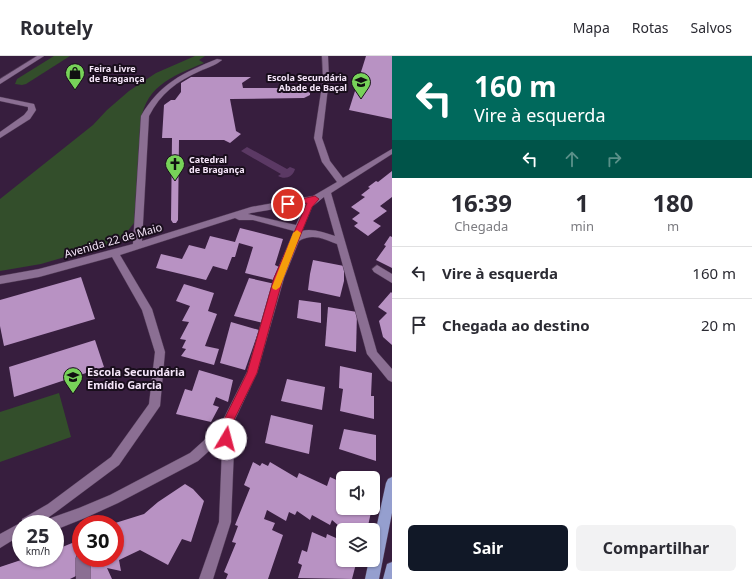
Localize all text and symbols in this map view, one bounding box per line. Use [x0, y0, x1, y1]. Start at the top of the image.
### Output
text: Routely [20, 15, 93, 41]
text: Mapa [573, 18, 610, 37]
text: Rotas [632, 18, 669, 37]
text: Salvos [691, 18, 732, 37]
shop icon: Feira Livre de Bragança [64, 62, 86, 90]
place label: Feira Livre de Bragança [89, 62, 145, 85]
text: 160 m [474, 67, 557, 105]
place label: Escola Secundária Abade de Baçal [267, 71, 347, 94]
school or university icon: Escola Secundária Abade de Baçal [350, 71, 372, 99]
icon: left [408, 72, 460, 124]
text: Vire à esquerda [474, 103, 606, 127]
icon: left [519, 148, 541, 170]
icon: ahead [561, 148, 583, 170]
icon: right [603, 148, 625, 170]
church icon: Catedral de Bragança [164, 153, 186, 181]
place label: Catedral de Bragança [189, 153, 245, 176]
text: 16:39 [450, 186, 512, 219]
text: 1 [575, 186, 589, 219]
text: 180 [652, 186, 694, 219]
pin [271, 187, 305, 221]
icon: arrive [277, 193, 299, 215]
text: Chegada [454, 217, 508, 235]
text: min [570, 217, 594, 235]
text: m [667, 217, 679, 235]
street label: Avenida 22 de Maio [62, 219, 164, 261]
icon: left [408, 262, 430, 284]
text: Vire à esquerda [442, 263, 558, 283]
text: 160 m [692, 263, 736, 283]
icon: arrive [408, 314, 430, 336]
text: Chegada ao destino [442, 315, 590, 335]
text: 20 m [701, 315, 736, 335]
place label: Escola Secundária Emídio Garcia [87, 364, 185, 392]
school or university icon: Escola Secundária Emídio Garcia [62, 366, 84, 394]
position arrow [205, 418, 247, 460]
map controls [336, 471, 380, 567]
button: sound [336, 471, 380, 515]
speed limit sign: 30 [72, 515, 124, 567]
text: 25 [27, 522, 49, 549]
button: layers [336, 523, 380, 567]
button: Sair [408, 525, 568, 571]
button: Compartilhar [576, 525, 736, 571]
text: km/h [26, 544, 50, 558]

